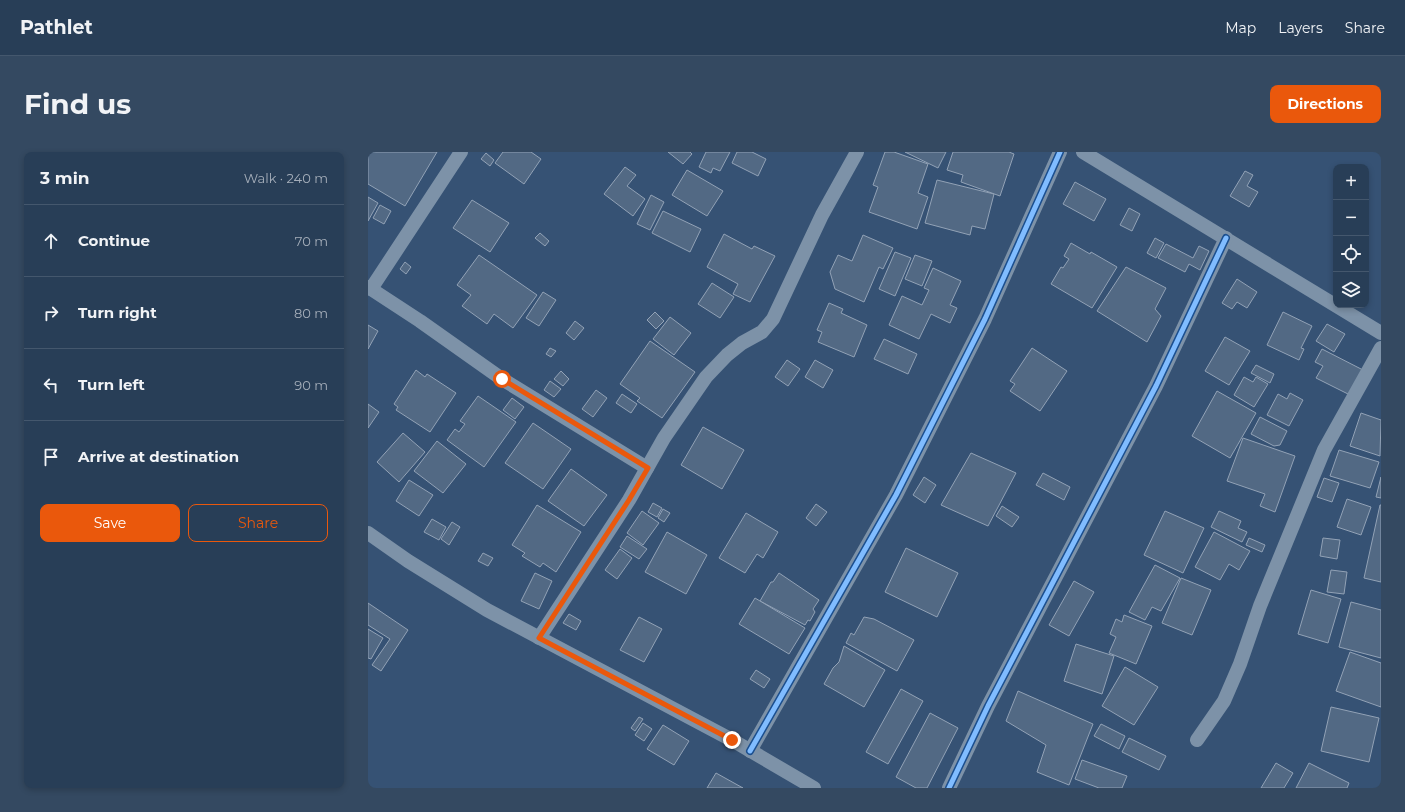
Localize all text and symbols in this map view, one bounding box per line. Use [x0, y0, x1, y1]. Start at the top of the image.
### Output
text: Pathlet [20, 16, 93, 39]
text: Map [1225, 19, 1256, 37]
text: Layers [1278, 19, 1323, 37]
text: Share [1345, 19, 1385, 37]
button: Directions [1270, 85, 1381, 123]
text: Find us [24, 87, 131, 121]
map controls [1333, 164, 1369, 308]
button: + [1333, 164, 1369, 200]
text: 3 min [40, 168, 90, 188]
text: Walk · 240 m [244, 170, 328, 186]
button: − [1333, 200, 1369, 236]
icon: ahead [40, 230, 62, 252]
text: Continue [78, 231, 150, 250]
text: 70 m [295, 233, 328, 249]
button: locate [1333, 236, 1369, 272]
button: layers [1333, 272, 1369, 308]
icon: right [40, 302, 62, 324]
text: Turn right [78, 303, 157, 322]
text: 80 m [294, 305, 328, 321]
route start [493, 370, 511, 388]
icon: left [40, 374, 62, 396]
text: Turn left [78, 375, 145, 394]
text: 90 m [294, 377, 328, 393]
icon: arrive [40, 446, 62, 468]
text: Arrive at destination [78, 447, 239, 466]
button: Save [40, 504, 180, 542]
button: Share [188, 504, 328, 542]
route end [723, 731, 741, 749]

